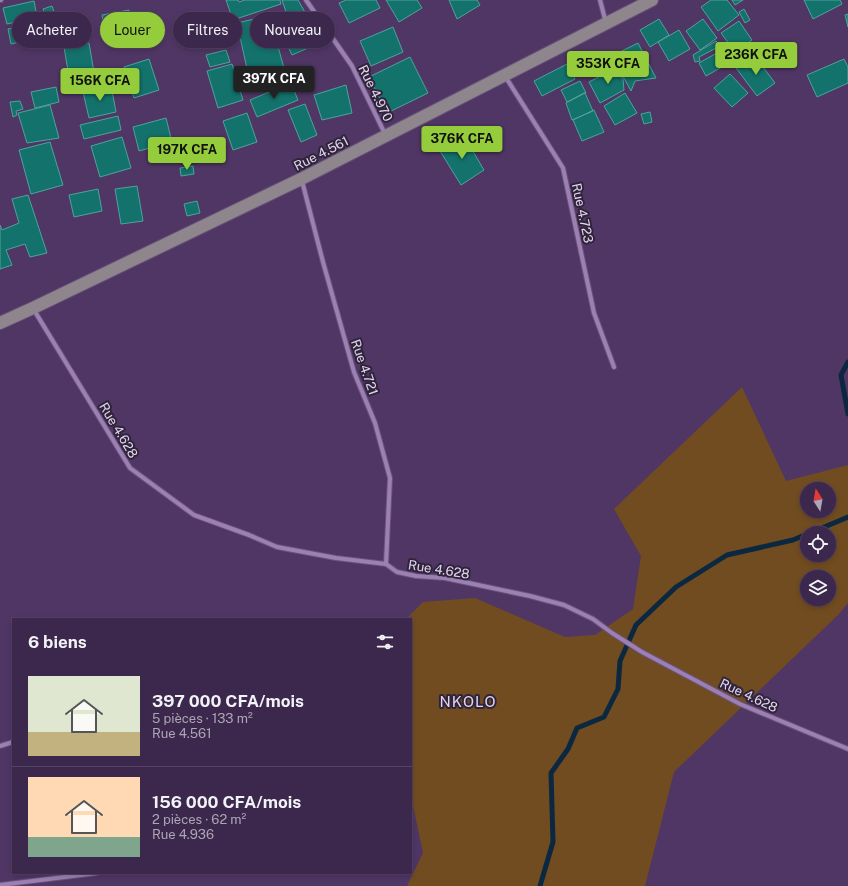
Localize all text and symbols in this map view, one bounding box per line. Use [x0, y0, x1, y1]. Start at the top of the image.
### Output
chip: Acheter [12, 12, 92, 48]
chip: Louer [100, 12, 165, 48]
chip: Filtres [173, 12, 242, 48]
chip: Nouveau [250, 12, 335, 48]
pin: 236K CFA [715, 42, 797, 76]
text: 236K CFA [724, 47, 788, 62]
pin: 353K CFA [567, 51, 649, 85]
text: 353K CFA [576, 56, 640, 71]
street label: Rue 4.970 [355, 62, 396, 124]
pin: 397K CFA [233, 66, 315, 100]
pin: 156K CFA [59, 68, 141, 102]
text: 397K CFA [242, 71, 306, 86]
text: 156K CFA [69, 73, 131, 88]
pin: 376K CFA [421, 126, 503, 160]
text: 376K CFA [430, 131, 494, 146]
street label: Rue 4.561 [291, 133, 351, 174]
pin: 197K CFA [146, 137, 228, 171]
text: 197K CFA [157, 142, 217, 157]
street label: Rue 4.723 [569, 182, 596, 244]
street label: Rue 4.721 [348, 337, 381, 397]
street label: Rue 4.628 [96, 400, 141, 461]
north arrow [800, 482, 836, 518]
map controls [800, 482, 836, 606]
button: locate [800, 526, 836, 562]
street label: Rue 4.628 [407, 557, 471, 582]
button: layers [800, 570, 836, 606]
icon: filters [374, 631, 396, 653]
text: 6 biens [28, 632, 87, 652]
street label: Rue 4.628 [718, 676, 780, 715]
text: 397 000 CFA/mois [152, 691, 304, 711]
icon: home [60, 692, 108, 740]
district label: NKOLO [440, 693, 496, 710]
text: 5 pièces · 133 m² [152, 711, 253, 726]
text: Rue 4.561 [152, 726, 211, 741]
text: 156 000 CFA/mois [152, 792, 301, 812]
icon: home [60, 793, 108, 841]
text: 2 pièces · 62 m² [152, 812, 246, 827]
text: Rue 4.936 [152, 827, 214, 842]

